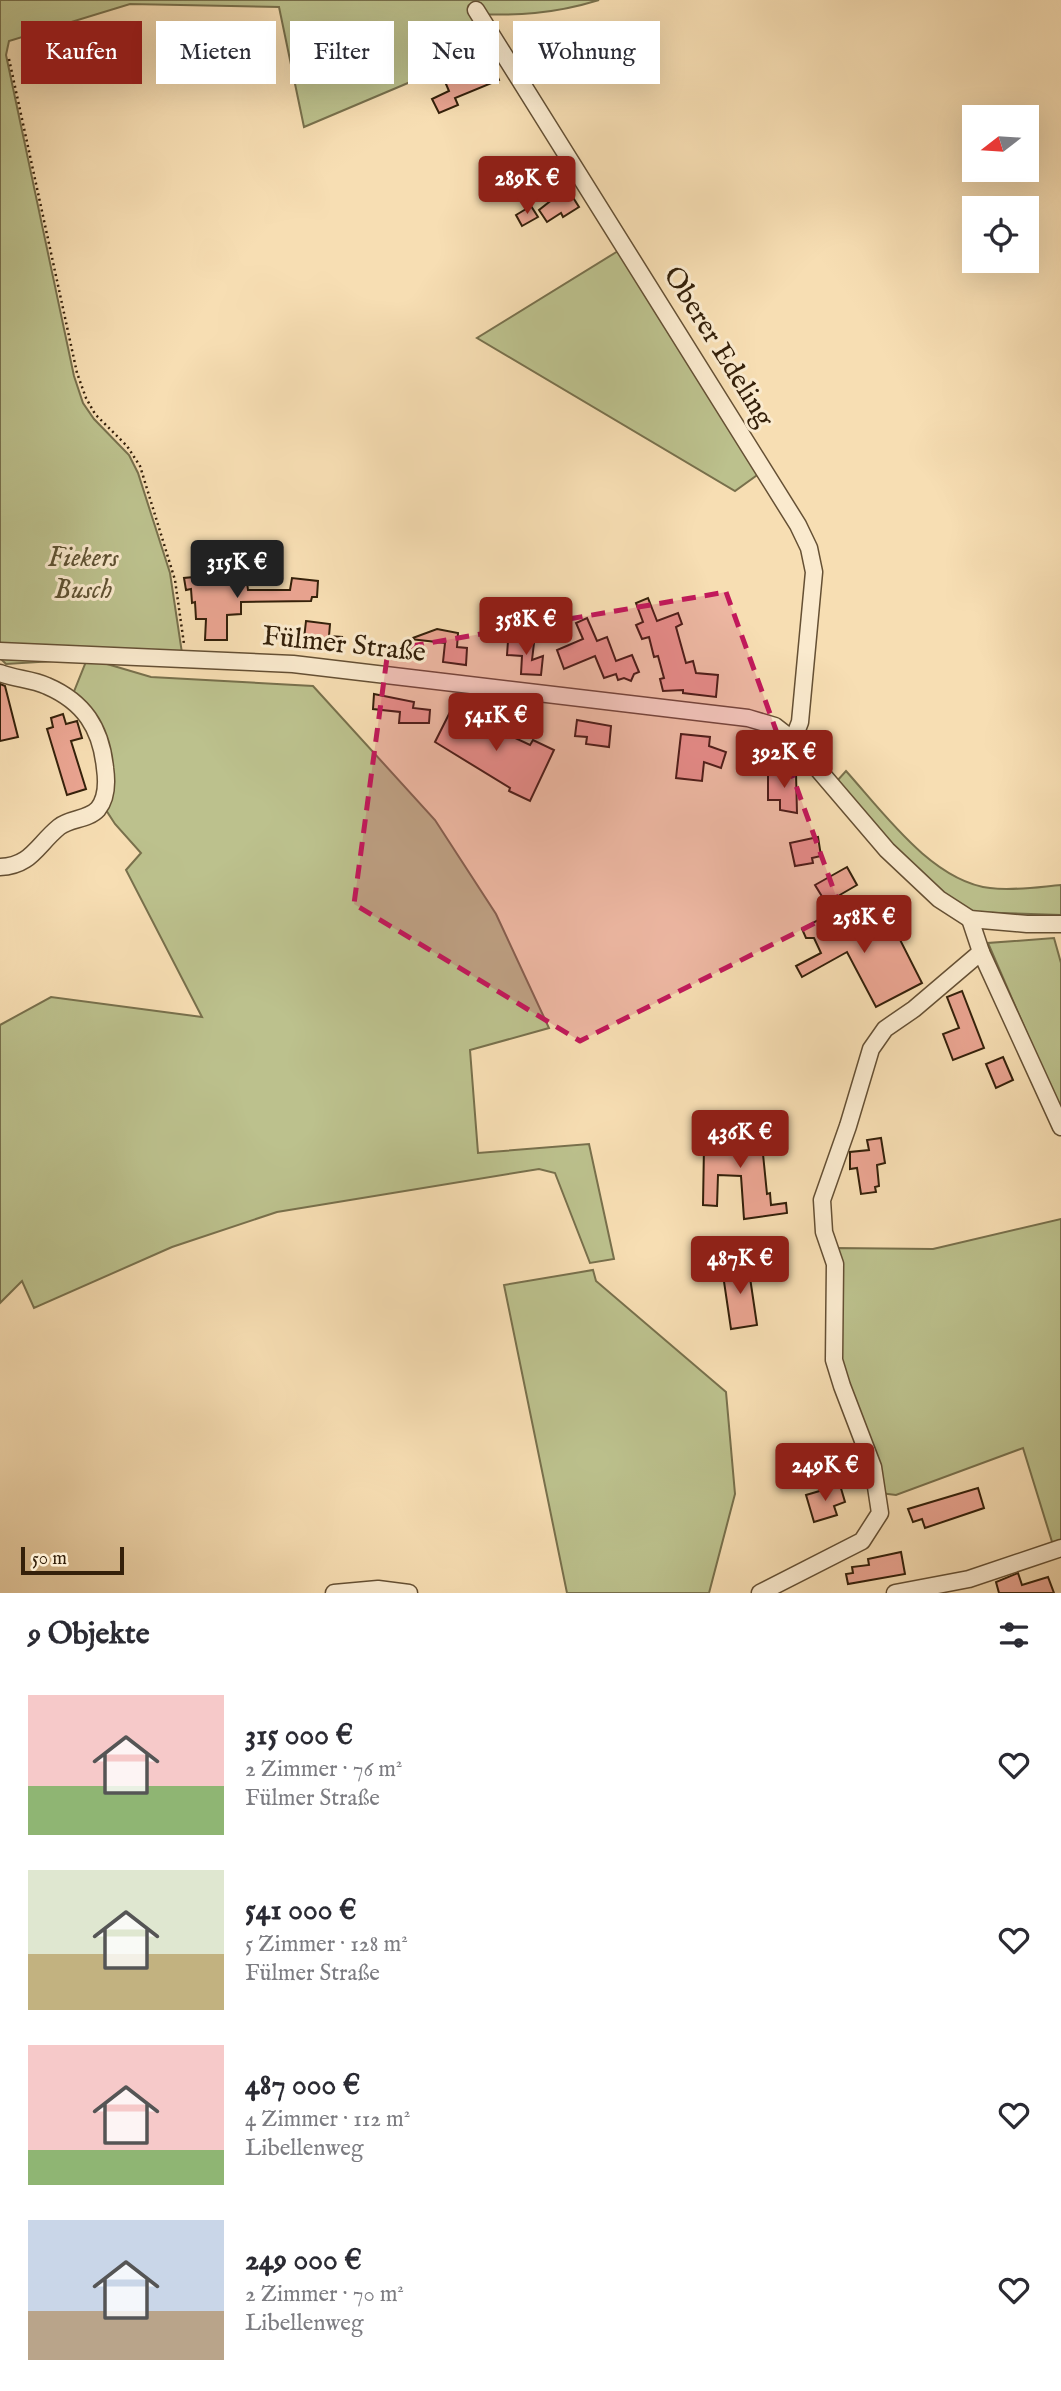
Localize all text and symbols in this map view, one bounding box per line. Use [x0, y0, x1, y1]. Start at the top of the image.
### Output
chip: Kaufen [21, 21, 142, 84]
chip: Mieten [156, 21, 276, 84]
chip: Filter [290, 21, 394, 84]
chip: Neu [408, 21, 499, 84]
chip: Wohnung [513, 21, 660, 84]
north arrow [962, 105, 1040, 182]
map controls [962, 105, 1039, 273]
pin: 289K € [470, 156, 584, 216]
text: 289K € [495, 164, 559, 193]
button: locate [962, 196, 1039, 273]
street label: Oberer Edeling [655, 260, 782, 435]
pin: 315K € [180, 540, 294, 600]
park label: Fiekers Busch [48, 541, 119, 608]
text: 315K € [207, 548, 267, 577]
pin: 358K € [469, 598, 583, 657]
text: 358K € [495, 605, 557, 634]
street label: Fülmer Straße [261, 619, 428, 671]
pin: 541K € [439, 694, 553, 753]
text: 541K € [464, 701, 528, 730]
pin: 392K € [727, 730, 841, 790]
text: 392K € [752, 738, 816, 767]
pin: 258K € [807, 895, 921, 955]
text: 258K € [832, 903, 896, 932]
pin: 436K € [683, 1110, 797, 1170]
text: 436K € [708, 1118, 772, 1147]
pin: 487K € [683, 1236, 797, 1296]
text: 487K € [707, 1244, 773, 1273]
pin: 249K € [768, 1444, 882, 1503]
text: 249K € [791, 1451, 859, 1480]
scale bar [21, 1544, 124, 1576]
text: 50 m [32, 1547, 67, 1571]
text: 9 Objekte [28, 1616, 149, 1654]
icon: filters [995, 1616, 1033, 1654]
text: 315 000 € [245, 1717, 353, 1755]
icon: home [84, 1723, 168, 1807]
icon: heart [995, 1746, 1033, 1784]
text: 2 Zimmer · 76 m² [245, 1755, 402, 1784]
text: Fülmer Straße [245, 1784, 380, 1813]
text: 541 000 € [245, 1892, 357, 1930]
icon: home [84, 1898, 168, 1982]
icon: heart [995, 1921, 1033, 1959]
text: 5 Zimmer · 128 m² [245, 1930, 408, 1959]
text: Fülmer Straße [245, 1959, 380, 1988]
text: 487 000 € [245, 2067, 360, 2105]
icon: home [84, 2073, 168, 2157]
icon: heart [995, 2096, 1033, 2134]
text: 4 Zimmer · 112 m² [245, 2105, 410, 2134]
text: Libellenweg [245, 2134, 363, 2163]
text: 249 000 € [245, 2242, 362, 2280]
icon: home [84, 2248, 168, 2332]
icon: heart [995, 2271, 1033, 2309]
text: 2 Zimmer · 70 m² [245, 2280, 404, 2309]
text: Libellenweg [245, 2309, 363, 2338]

